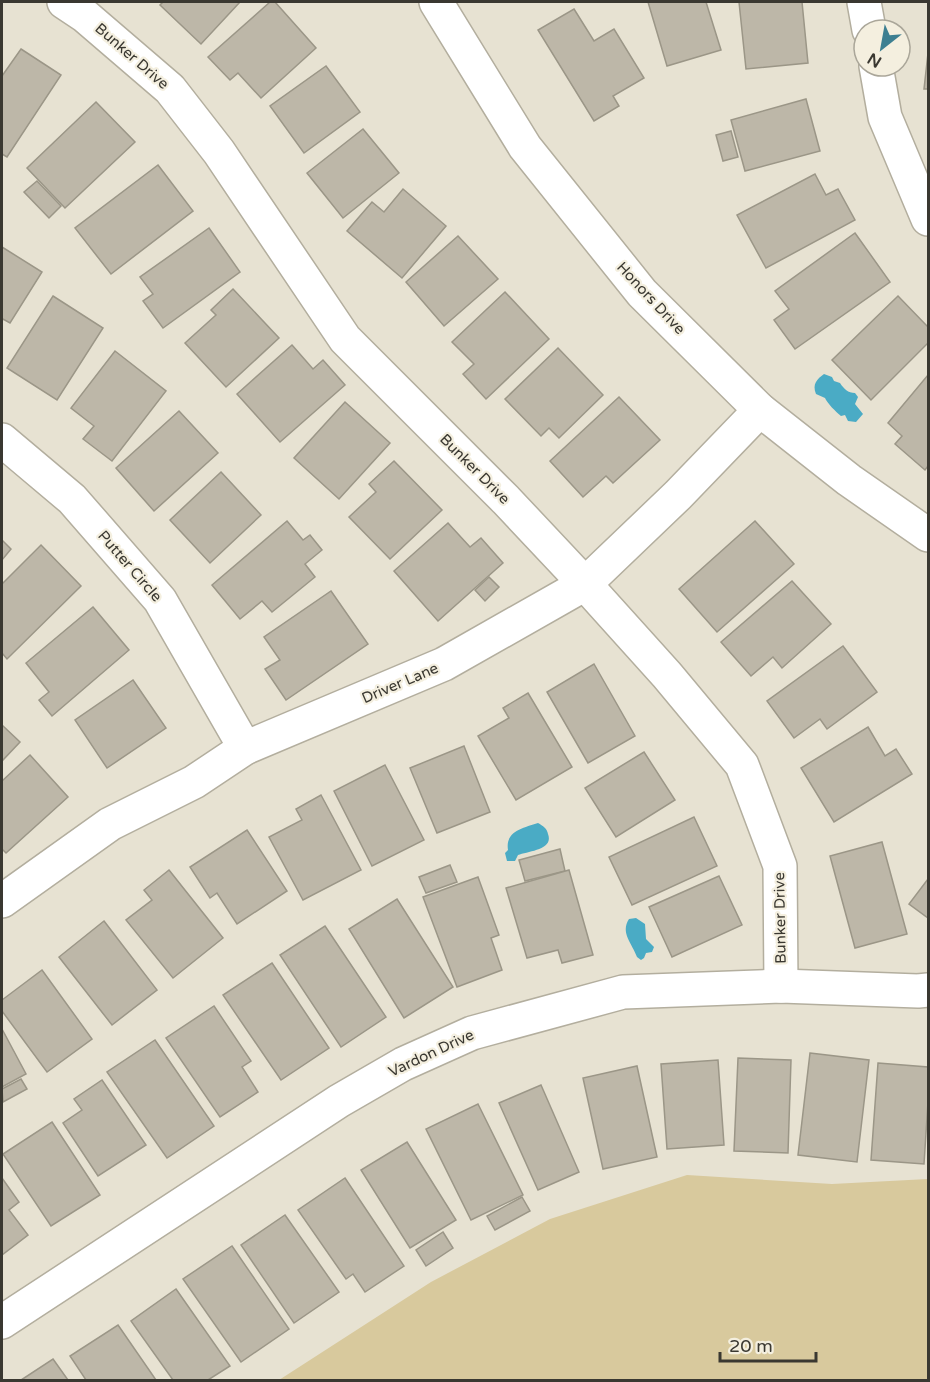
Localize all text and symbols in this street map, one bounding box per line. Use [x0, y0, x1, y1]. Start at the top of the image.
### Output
north arrow [852, 18, 912, 78]
street label: Bunker Drive [91, 19, 173, 93]
text: N [864, 48, 885, 72]
street label: Honors Drive [613, 258, 689, 338]
street label: Bunker Drive [436, 430, 514, 508]
street label: Putter Circle [94, 527, 166, 605]
street label: Driver Lane [359, 659, 441, 707]
street label: Bunker Drive [770, 872, 790, 964]
street label: Vardon Drive [385, 1025, 477, 1081]
scale bar [720, 1325, 816, 1363]
text: 20 m [729, 1335, 773, 1357]

